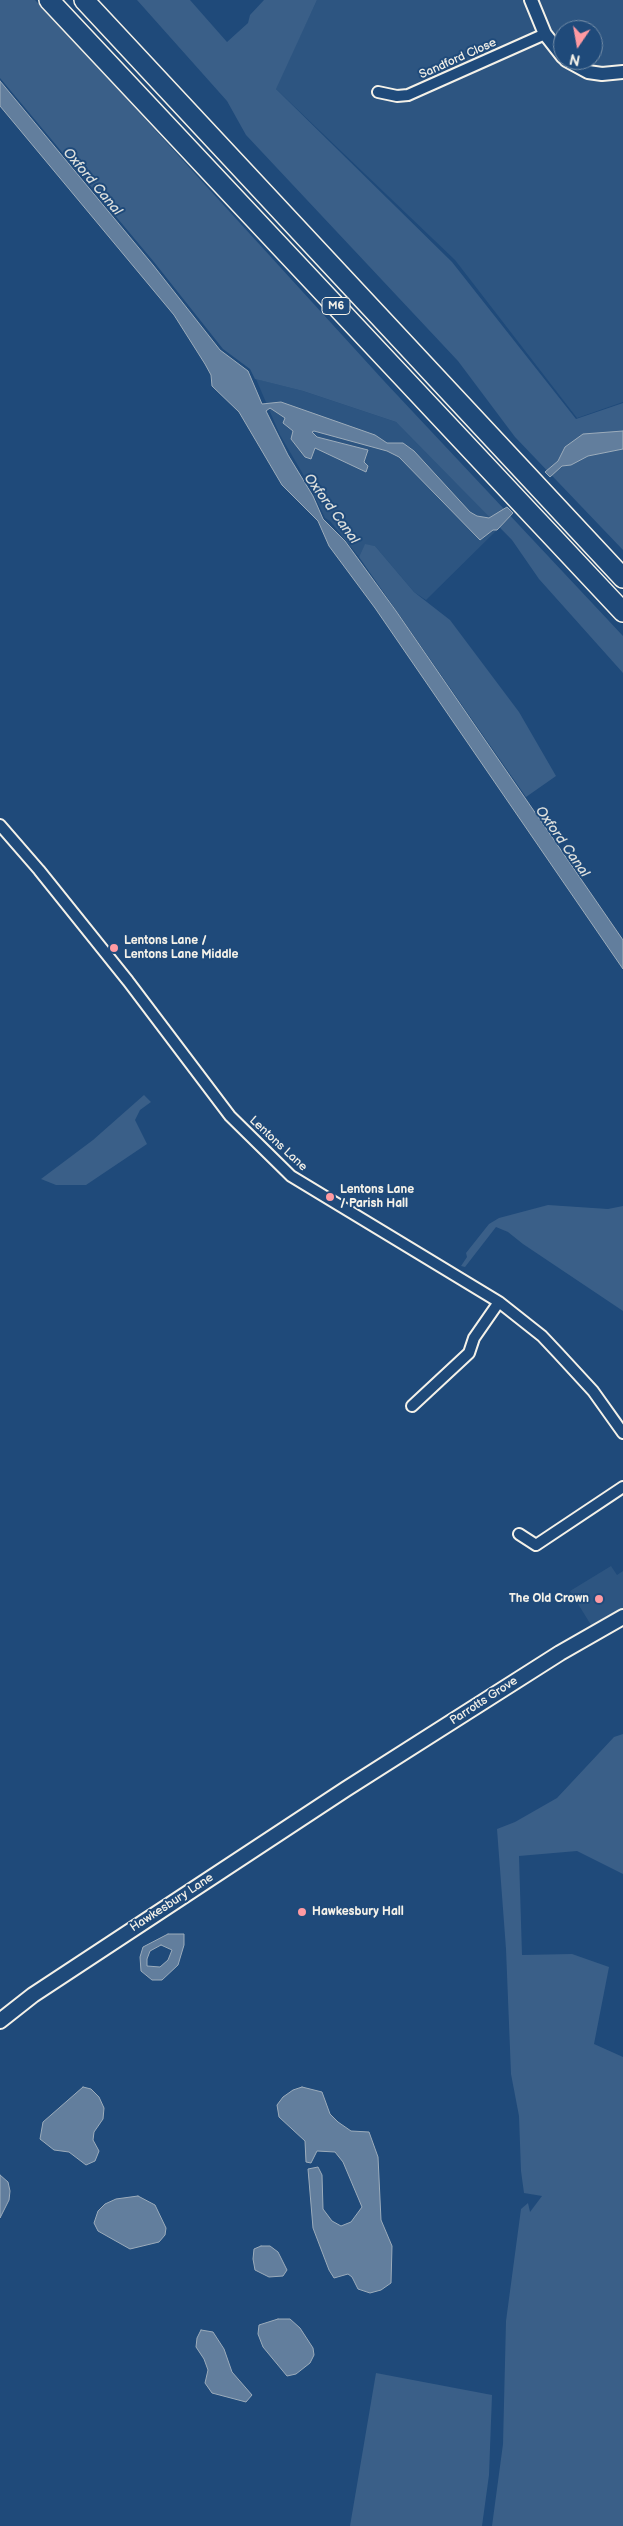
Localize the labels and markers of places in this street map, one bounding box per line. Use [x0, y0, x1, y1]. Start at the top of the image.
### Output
place label: Lentons Lane / Lentons Lane Middle [124, 934, 238, 962]
marker: Lentons Lane / Lentons Lane Middle [108, 942, 120, 954]
place label: Lentons Lane / Parish Hall [340, 1183, 414, 1211]
marker: Lentons Lane / Parish Hall [324, 1191, 336, 1203]
place label: The Old Crown [509, 1592, 589, 1606]
marker: The Old Crown [593, 1593, 605, 1605]
place label: Hawkesbury Hall [312, 1905, 404, 1919]
marker: Hawkesbury Hall [296, 1906, 308, 1918]

